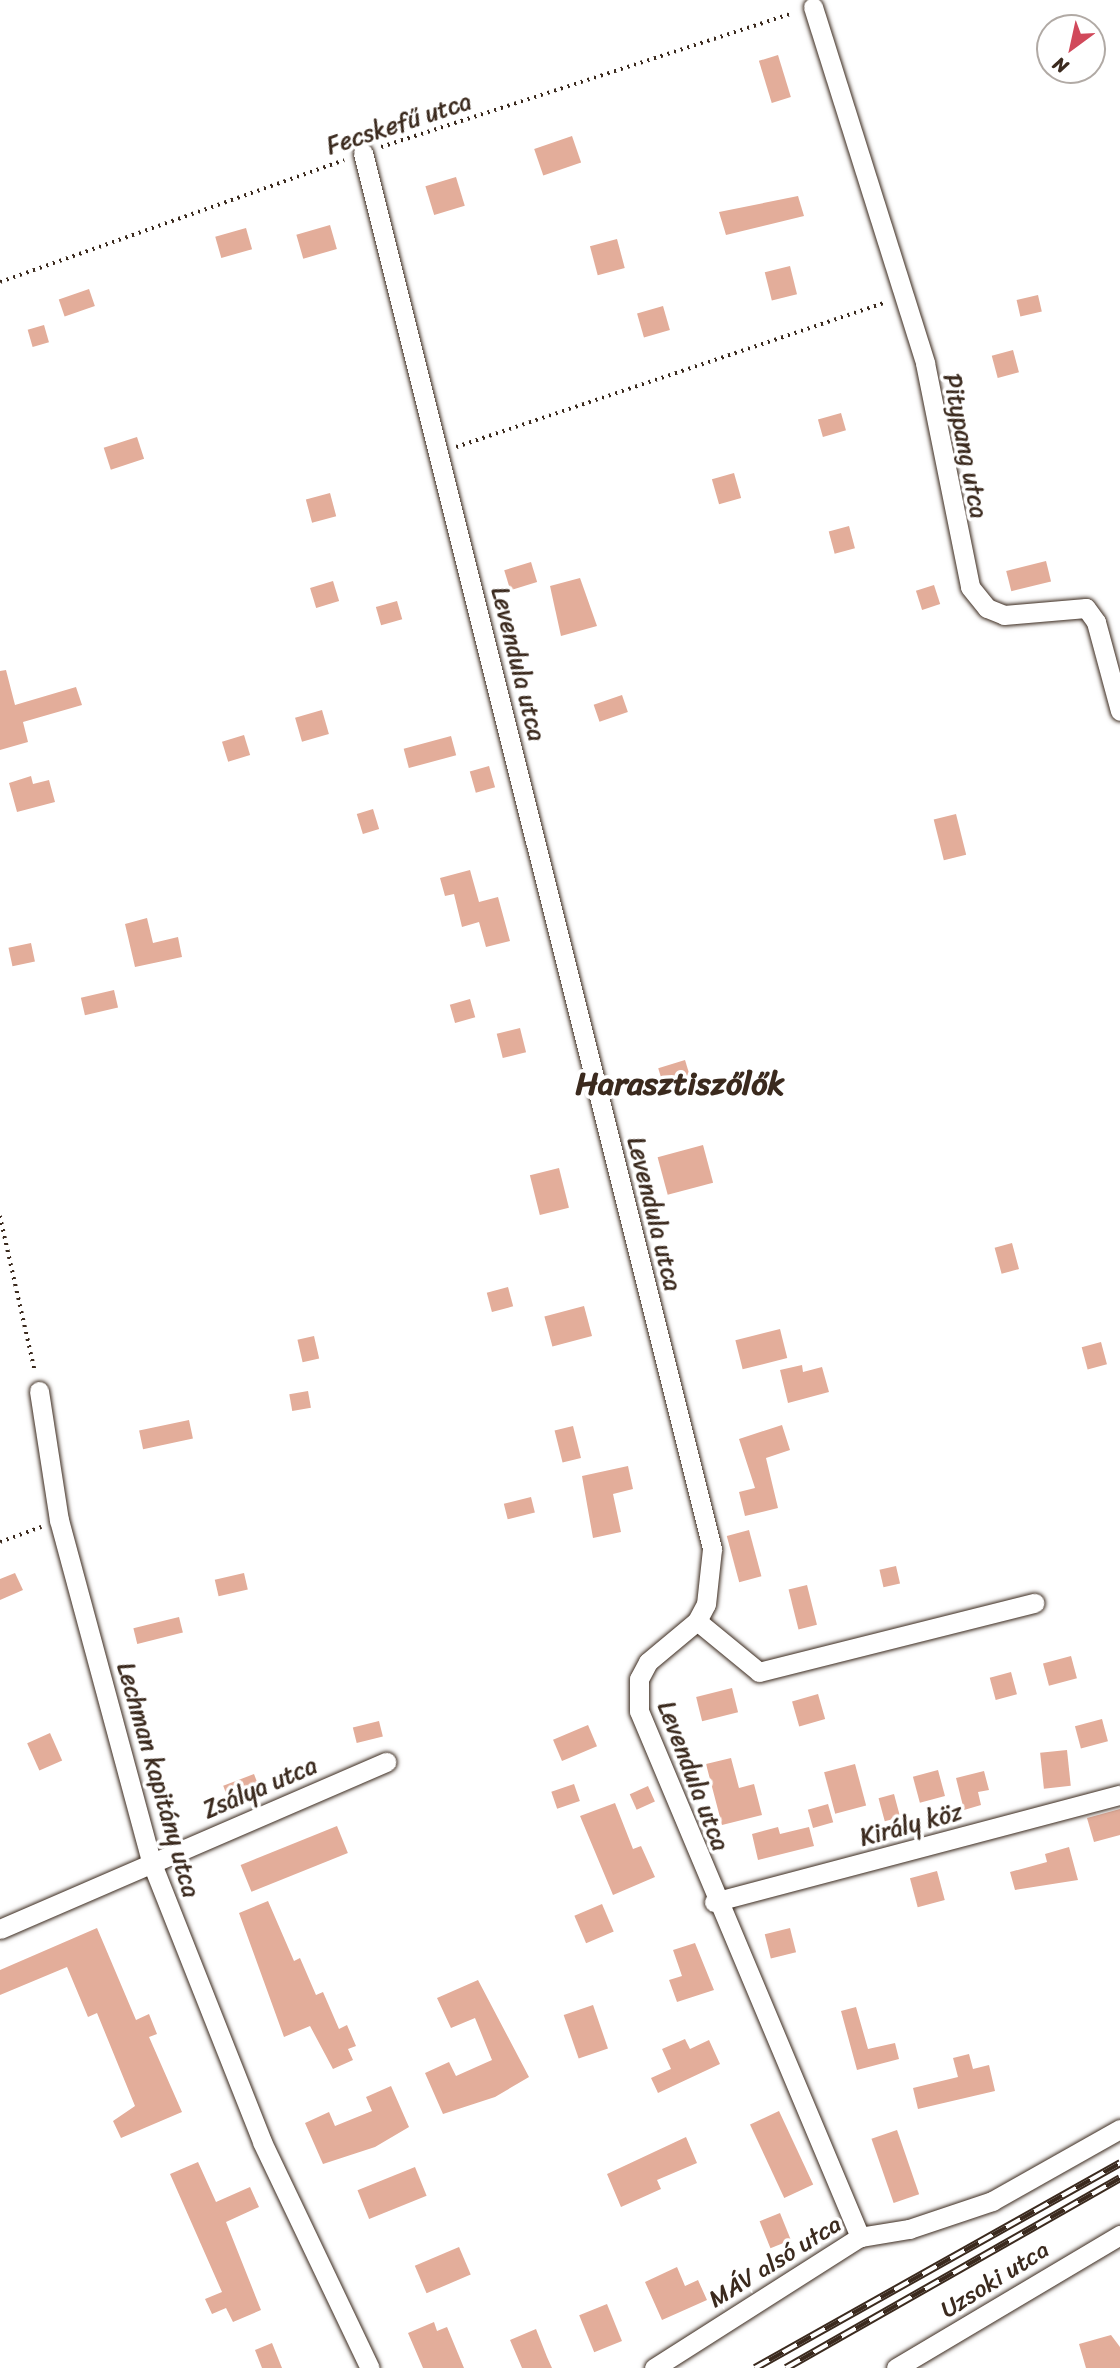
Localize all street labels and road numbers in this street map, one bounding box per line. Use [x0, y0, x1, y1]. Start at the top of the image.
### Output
street label: Fecskefű utca [323, 87, 475, 161]
street label: Pitypang utca [937, 371, 993, 521]
street label: Levendula utca [485, 584, 551, 744]
street label: Levendula utca [621, 1134, 687, 1294]
street label: Lechman kapitány utca [111, 1660, 205, 1900]
street label: Levendula utca [651, 1697, 735, 1855]
street label: Zsálya utca [199, 1751, 321, 1825]
street label: Király köz [857, 1798, 965, 1852]
street label: MÁV alsó utca [703, 2210, 847, 2314]
street label: Uzsoki utca [936, 2235, 1054, 2325]

